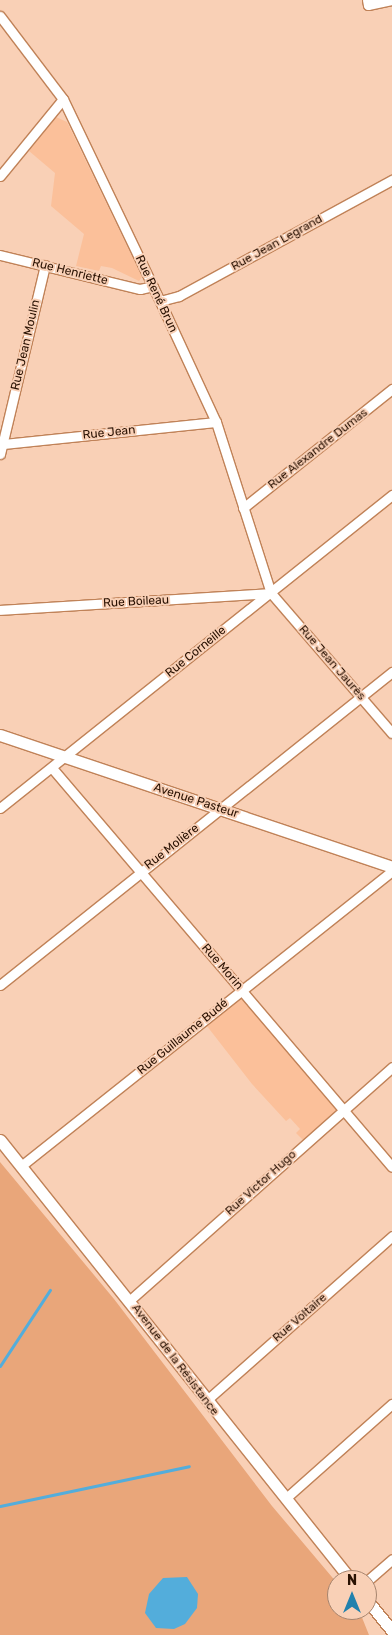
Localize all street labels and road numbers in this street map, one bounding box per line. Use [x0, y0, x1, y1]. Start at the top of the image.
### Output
street label: Rue Jean Legrand [229, 212, 325, 274]
street label: Rue René Brun [132, 253, 180, 335]
street label: Rue Henriette [31, 256, 109, 288]
street label: Rue Jean Moulin [9, 298, 43, 392]
street label: Rue Alexandre Dumas [265, 406, 371, 492]
street label: Rue Jean [82, 423, 136, 443]
street label: Rue Boileau [103, 593, 169, 611]
street label: Rue Corneille [163, 623, 229, 681]
street label: Rue Jean Jaurès [296, 623, 368, 703]
street label: Avenue Pasteur [152, 780, 240, 822]
street label: Rue Molière [142, 821, 202, 873]
street label: Rue Morin [198, 941, 246, 993]
street label: Rue Guillaume Budé [135, 996, 231, 1078]
street label: Rue Victor Hugo [222, 1147, 300, 1219]
street label: Rue Voltaire [270, 1291, 330, 1345]
street label: Avenue de la Résistance [128, 1301, 222, 1419]

